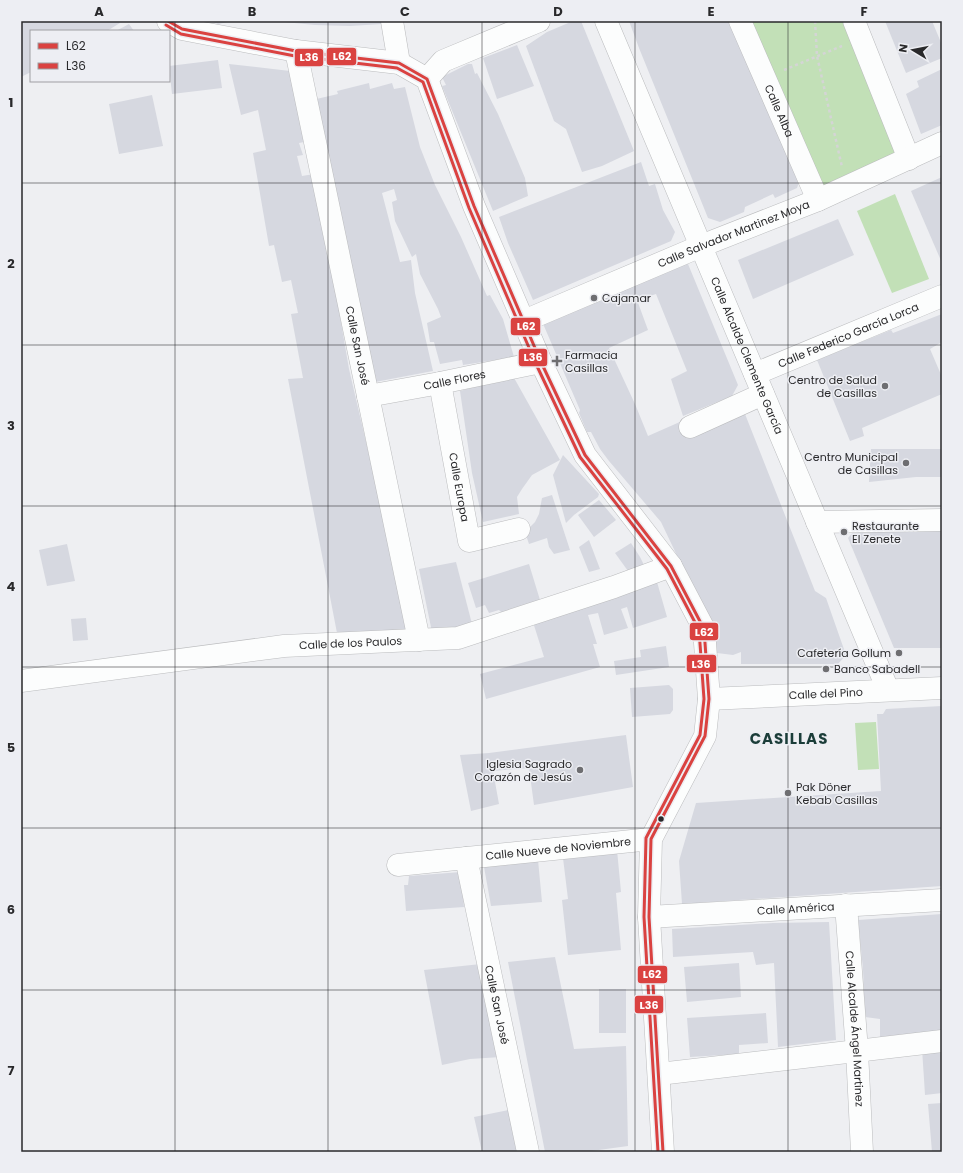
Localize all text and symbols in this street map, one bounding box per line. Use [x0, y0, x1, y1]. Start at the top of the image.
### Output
text: A [94, 2, 104, 21]
text: B [248, 2, 257, 21]
text: C [400, 2, 410, 21]
text: D [553, 2, 563, 21]
text: E [707, 2, 715, 21]
text: F [860, 2, 868, 21]
legend [30, 30, 170, 82]
north arrow [893, 30, 933, 70]
text: L62 [66, 37, 86, 54]
text: N [895, 43, 912, 54]
line badge: L62 [326, 47, 357, 66]
line badge: L36 [294, 48, 324, 67]
text: L62 [333, 48, 351, 64]
text: L36 [300, 49, 318, 65]
text: L36 [66, 57, 86, 74]
street label: Calle Alba [761, 82, 798, 140]
text: 1 [9, 93, 13, 112]
street label: Calle Salvador Martinez Moya [655, 196, 812, 272]
text: 2 [7, 254, 15, 273]
street label: Calle Alcalde Clemente García [707, 274, 787, 437]
place label: Cajamar [602, 290, 651, 306]
marker: Cajamar [589, 293, 599, 303]
street label: Calle Federico García Lorca [775, 299, 921, 372]
street label: Calle San José [341, 305, 374, 387]
line badge: L62 [510, 317, 541, 336]
text: L62 [517, 318, 535, 334]
place label: Farmacia Casillas [565, 347, 618, 376]
line badge: L36 [518, 348, 548, 367]
text: L36 [524, 349, 542, 365]
marker: Farmacia Casillas [552, 356, 562, 366]
street label: Calle Flores [422, 366, 487, 394]
place label: Centro de Salud de Casillas [788, 372, 877, 401]
marker: Centro de Salud de Casillas [880, 381, 890, 391]
text: 3 [7, 416, 15, 435]
place label: Centro Municipal de Casillas [804, 449, 898, 478]
street label: Calle Europa [445, 451, 473, 523]
marker: Centro Municipal de Casillas [901, 458, 911, 468]
place label: Restaurante El Zenete [852, 518, 919, 547]
marker: Restaurante El Zenete [839, 527, 849, 537]
text: 4 [7, 577, 16, 596]
line badge: L62 [689, 622, 719, 641]
text: L62 [695, 624, 713, 640]
street label: Calle de los Paulos [299, 633, 403, 653]
place label: Cafetería Gollum [797, 645, 891, 661]
marker: Cafetería Gollum [894, 648, 904, 658]
line badge: L36 [686, 654, 717, 673]
text: L36 [692, 656, 710, 672]
place label: Banco Sabadell [834, 661, 920, 677]
marker: Banco Sabadell [821, 664, 831, 674]
street label: Calle del Pino [788, 684, 863, 703]
district label: CASILLAS [750, 728, 828, 749]
text: 5 [7, 738, 15, 757]
place label: Iglesia Sagrado Corazón de Jesús [475, 756, 572, 785]
marker: Iglesia Sagrado Corazón de Jesús [575, 765, 585, 775]
place label: Pak Döner Kebab Casillas [796, 779, 878, 808]
marker: Pak Döner Kebab Casillas [783, 788, 793, 798]
unlabelled marker [656, 814, 666, 824]
street label: Calle Nueve de Noviembre [485, 833, 632, 864]
street label: Calle América [757, 898, 835, 919]
text: 6 [7, 900, 15, 919]
street label: Calle Alcalde Ángel Martinez [841, 950, 868, 1107]
street label: Calle San José [481, 964, 513, 1046]
line badge: L62 [637, 965, 668, 984]
text: L62 [643, 966, 661, 982]
line badge: L36 [634, 995, 664, 1014]
text: L36 [640, 997, 658, 1013]
text: 7 [8, 1061, 15, 1080]

